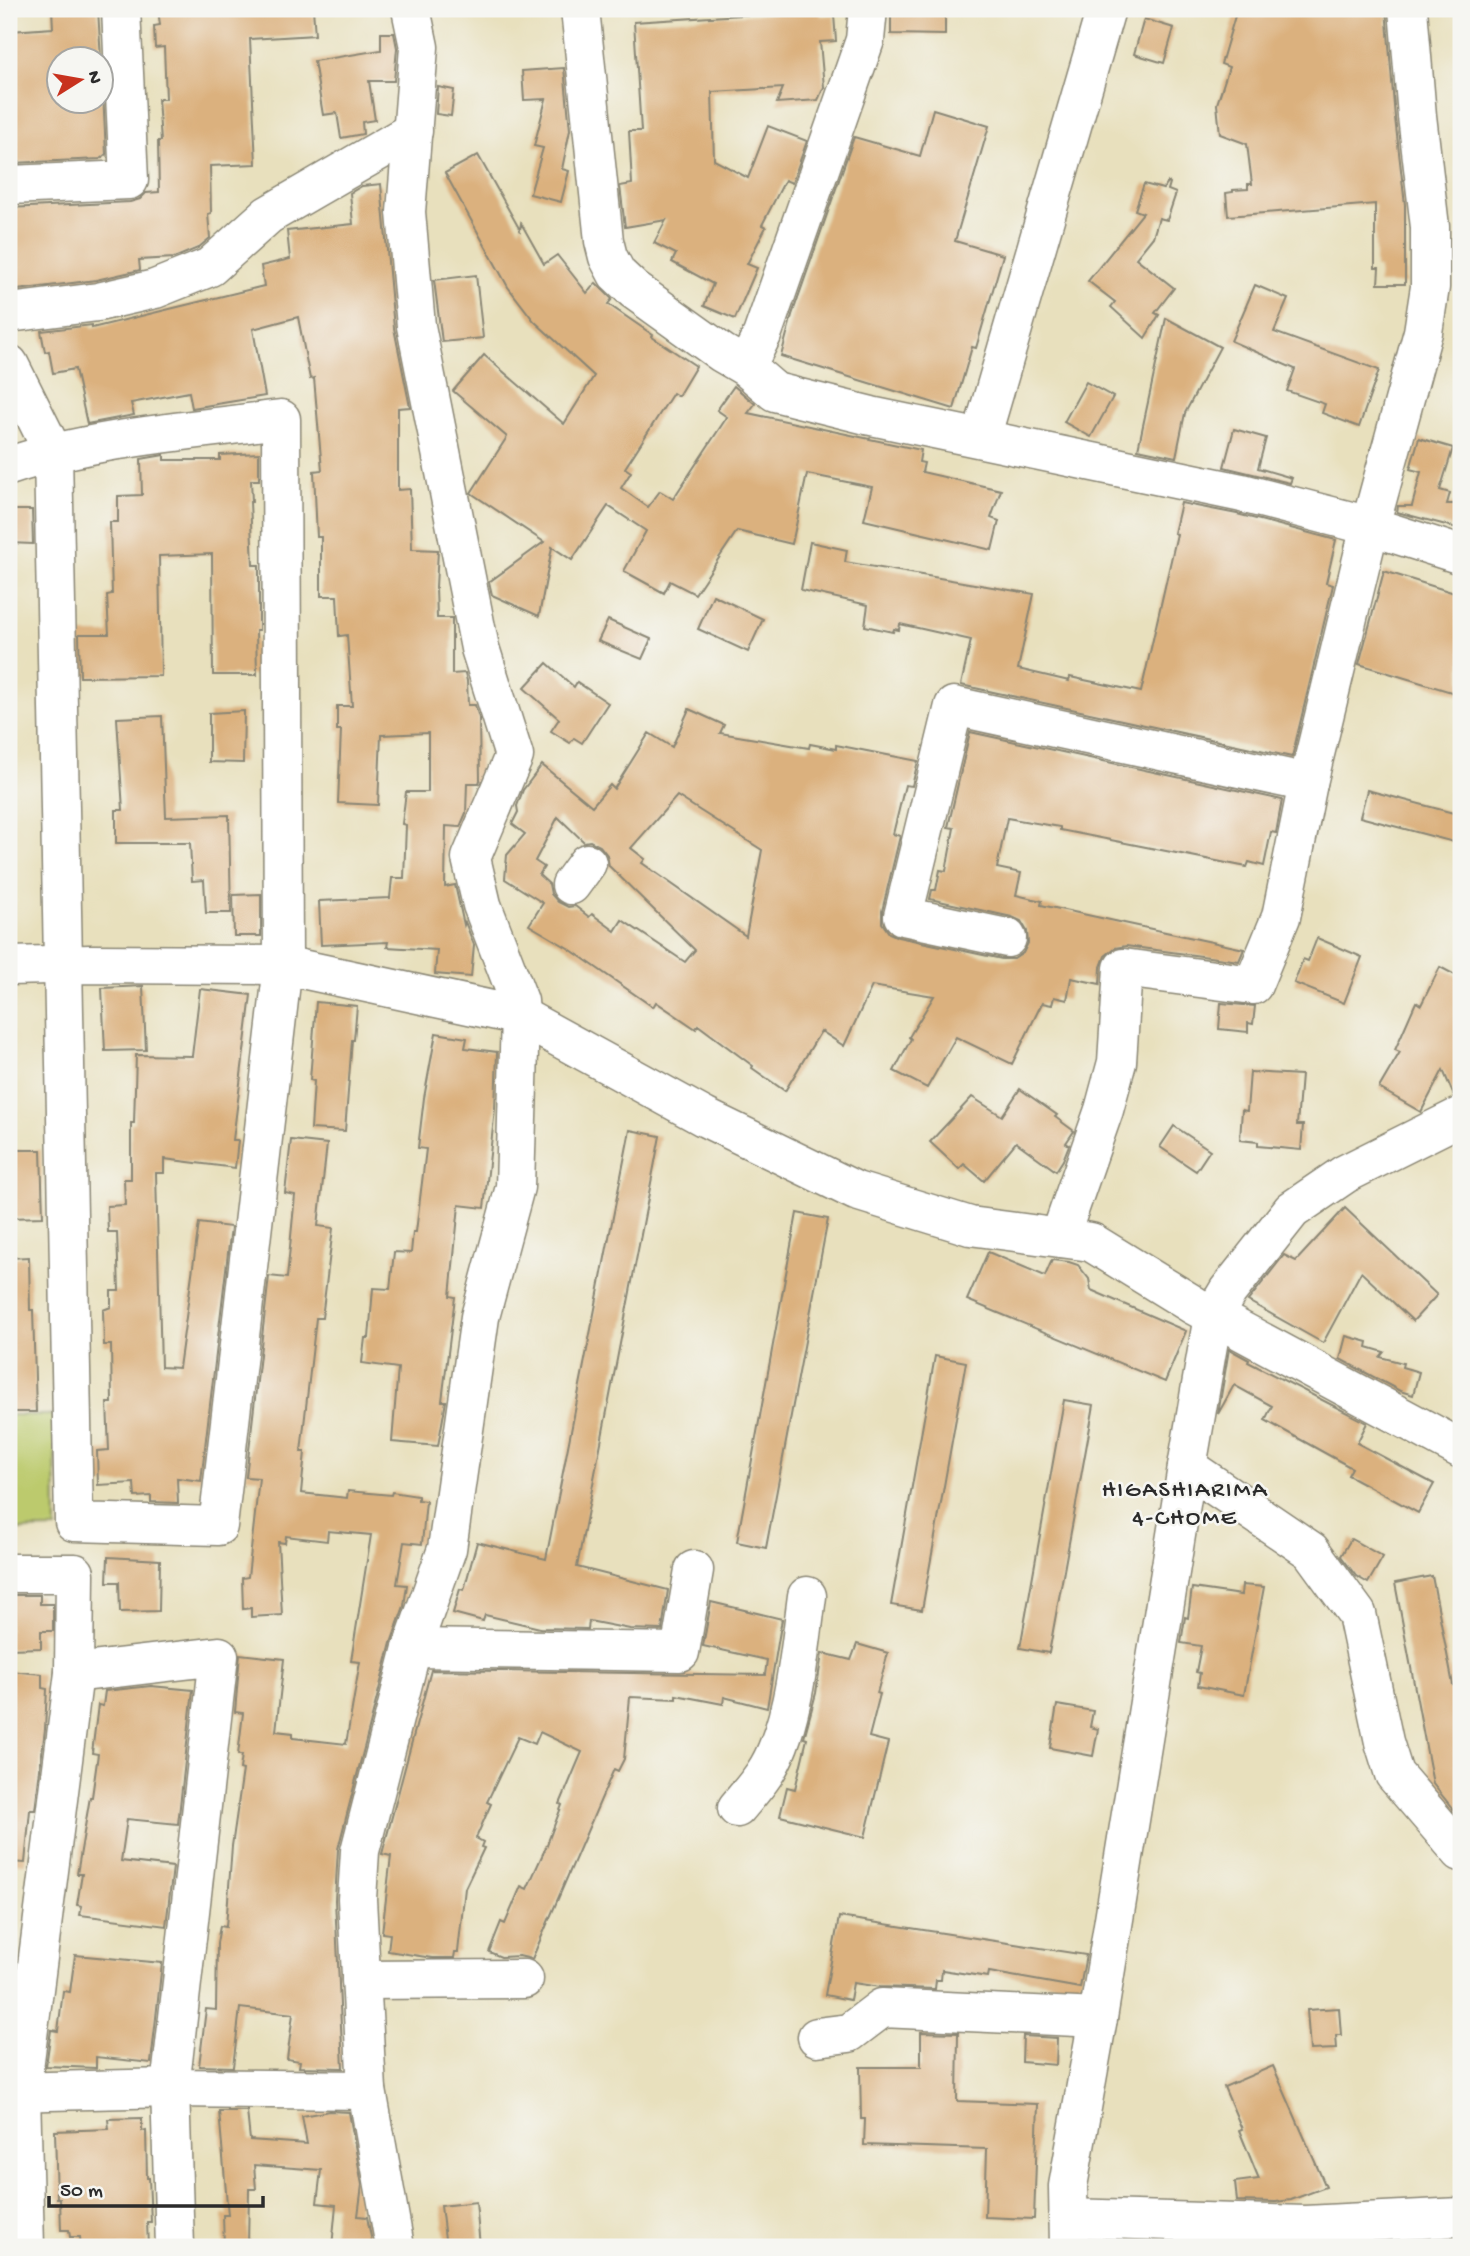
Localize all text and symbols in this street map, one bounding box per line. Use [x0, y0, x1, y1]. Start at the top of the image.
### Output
north arrow [46, 46, 116, 116]
text: N [81, 69, 106, 86]
district label: HIGASHIARIMA 4-CHOME [1102, 1477, 1268, 1534]
scale bar [49, 2165, 262, 2209]
text: 50 m [60, 2180, 103, 2205]

